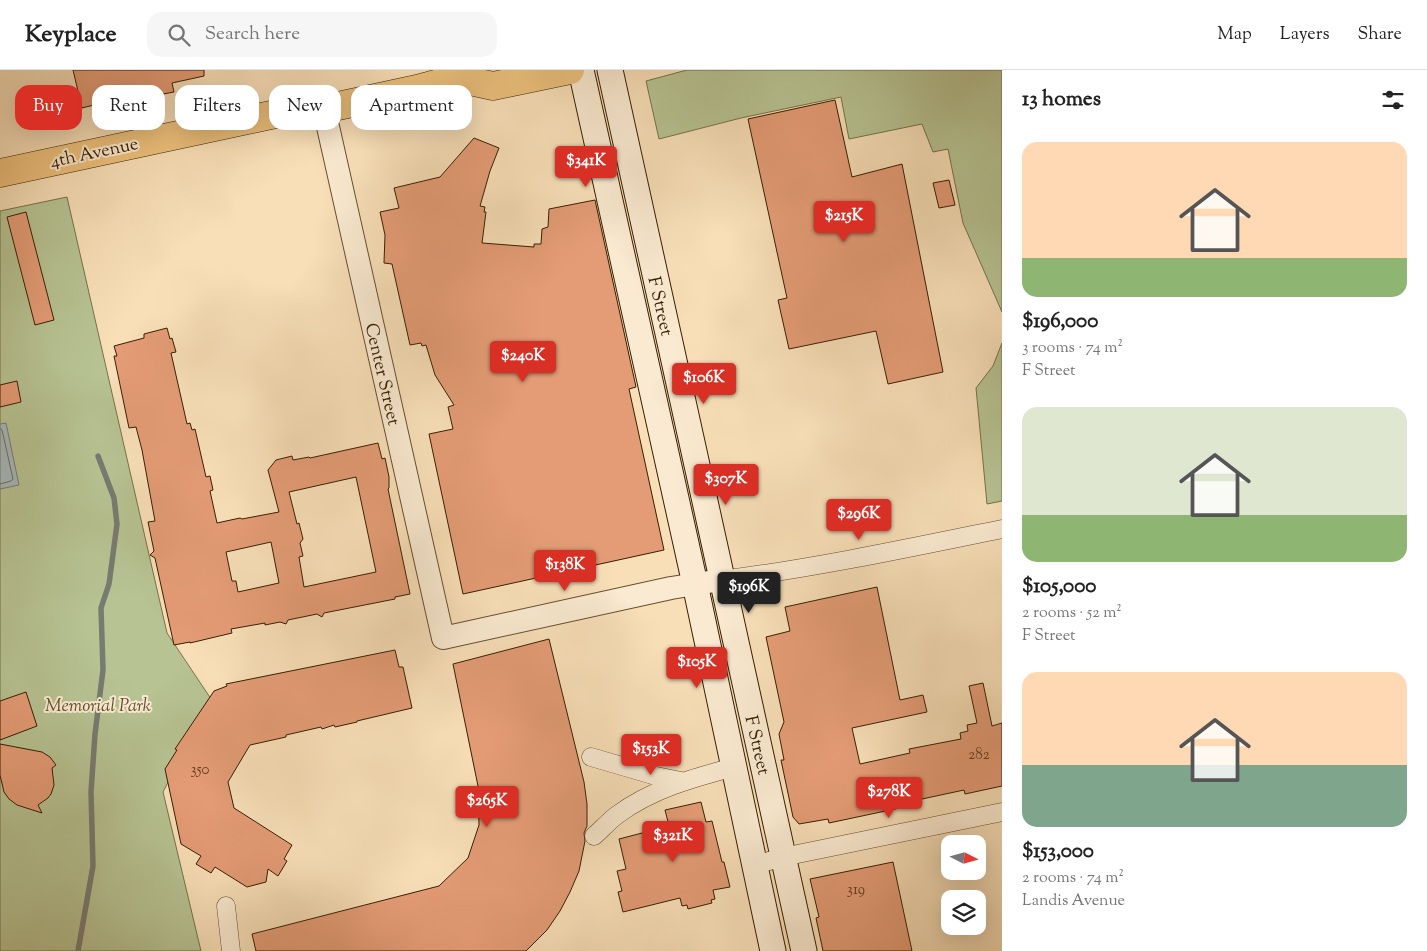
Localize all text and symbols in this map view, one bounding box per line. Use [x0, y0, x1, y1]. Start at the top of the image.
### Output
search box [147, 12, 497, 57]
text: Keyplace [25, 18, 117, 52]
icon: search [165, 21, 193, 49]
text: Search here [205, 21, 300, 48]
text: Map [1217, 22, 1252, 48]
text: Layers [1280, 22, 1330, 48]
text: Share [1358, 22, 1402, 48]
chip: Buy [15, 85, 82, 130]
chip: Rent [92, 85, 165, 130]
chip: Filters [175, 85, 259, 130]
chip: New [269, 85, 341, 130]
chip: Apartment [351, 85, 472, 130]
text: 13 homes [1022, 85, 1101, 115]
icon: filters [1379, 86, 1407, 114]
street label: 4th Avenue [48, 132, 141, 176]
pin: $341K [551, 146, 621, 188]
text: $341K [566, 150, 606, 173]
icon: home [1170, 175, 1260, 265]
pin: $215K [809, 200, 879, 243]
text: $215K [825, 205, 863, 228]
street label: F Street [640, 274, 678, 339]
text: $196,000 [1022, 307, 1098, 337]
street label: Center Street [357, 321, 405, 428]
text: 3 rooms · 74 m² [1022, 337, 1123, 360]
pin: $240K [488, 340, 558, 383]
text: $240K [501, 345, 545, 368]
text: F Street [1022, 360, 1076, 383]
pin: $106K [669, 362, 739, 405]
text: $106K [683, 367, 725, 390]
icon: home [1170, 440, 1260, 530]
pin: $307K [691, 464, 761, 506]
text: $307K [705, 468, 747, 491]
pin: $296K [824, 498, 894, 541]
text: $296K [837, 503, 881, 526]
pin: $138K [530, 550, 600, 592]
text: $138K [545, 554, 585, 577]
pin: $196K [714, 572, 784, 614]
text: $105,000 [1022, 572, 1096, 602]
text: $196K [728, 576, 770, 599]
text: 2 rooms · 52 m² [1022, 602, 1122, 625]
text: F Street [1022, 625, 1076, 648]
pin: $105K [662, 646, 732, 689]
text: $105K [677, 651, 717, 674]
park label: Memorial Park [45, 694, 151, 720]
icon: home [1170, 705, 1260, 795]
street label: F Street [737, 713, 775, 778]
pin: $153K [616, 734, 686, 776]
text: $153K [632, 738, 670, 761]
house number: 282 [968, 745, 990, 766]
house number: 350 [190, 760, 210, 781]
pin: $278K [854, 776, 924, 819]
text: $278K [867, 781, 911, 804]
pin: $265K [452, 786, 522, 828]
text: $265K [466, 790, 508, 813]
pin: $321K [638, 820, 708, 863]
text: $321K [653, 825, 693, 848]
north arrow [941, 835, 986, 880]
map controls [941, 835, 986, 935]
text: $153,000 [1022, 837, 1094, 867]
text: 2 rooms · 74 m² [1022, 867, 1124, 890]
house number: 319 [847, 880, 865, 901]
button: layers [941, 890, 986, 935]
text: Landis Avenue [1022, 890, 1125, 913]

